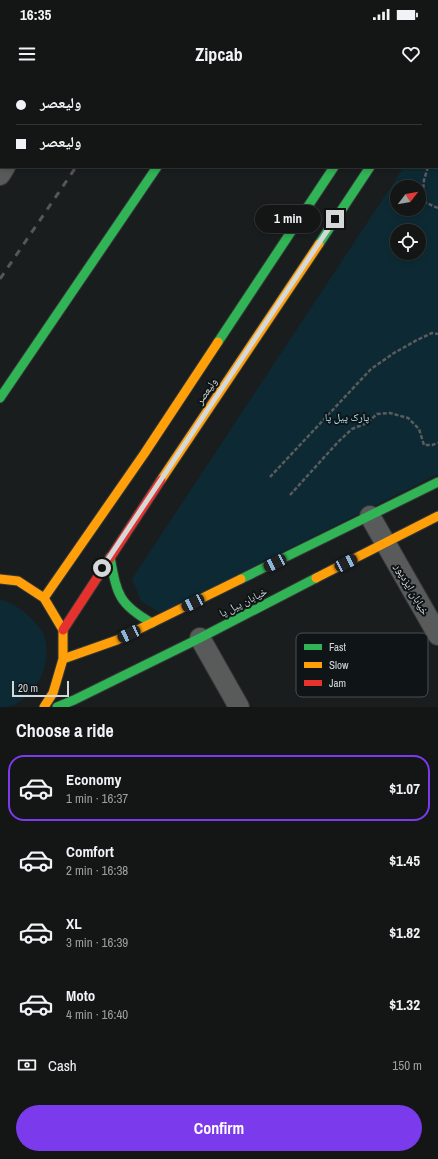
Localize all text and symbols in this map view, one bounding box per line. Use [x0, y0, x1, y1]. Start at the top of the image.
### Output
text: 16:35 [20, 4, 51, 25]
text: Zipcab [195, 42, 243, 67]
icon: menu [16, 43, 38, 65]
icon: heart [400, 43, 422, 65]
text: ولیعصر [40, 92, 81, 113]
text: ولیعصر [40, 131, 81, 152]
north arrow [390, 180, 426, 216]
map controls [390, 180, 426, 260]
callout: 1 min [255, 205, 321, 233]
text: 1 min [274, 210, 302, 227]
route end [326, 210, 344, 228]
button: locate [390, 224, 426, 260]
street label: ولیعصر [192, 375, 220, 408]
park label: پارک پیل پا [325, 410, 369, 424]
car [262, 552, 288, 574]
car [333, 552, 359, 574]
route start [93, 559, 111, 577]
street label: خیابان ایزدپور [391, 560, 432, 617]
street label: خیابان پیل پا [217, 584, 269, 620]
car [180, 592, 206, 614]
car [116, 623, 142, 645]
legend [296, 633, 428, 697]
text: Fast [329, 640, 347, 654]
text: Slow [329, 658, 349, 672]
text: Jam [329, 676, 346, 690]
scale bar [12, 679, 69, 698]
text: 20 m [18, 681, 38, 695]
text: Choose a ride [16, 718, 114, 743]
text: Economy [66, 769, 121, 790]
icon: car [18, 770, 54, 806]
text: $1.07 [389, 778, 420, 799]
text: 1 min · 16:37 [66, 790, 128, 807]
text: Comfort [66, 841, 114, 862]
icon: car [18, 842, 54, 878]
text: $1.45 [389, 850, 420, 871]
text: 2 min · 16:38 [66, 862, 128, 879]
text: XL [66, 913, 82, 934]
icon: car [18, 914, 54, 950]
text: $1.82 [389, 922, 420, 943]
text: 3 min · 16:39 [66, 934, 128, 951]
text: Moto [66, 985, 95, 1006]
icon: car [18, 986, 54, 1022]
text: $1.32 [389, 994, 420, 1015]
text: 4 min · 16:40 [66, 1006, 128, 1023]
icon: cash [16, 1054, 38, 1076]
text: Cash [48, 1055, 77, 1076]
text: 150 m [392, 1057, 422, 1074]
button: Confirm [16, 1105, 422, 1151]

